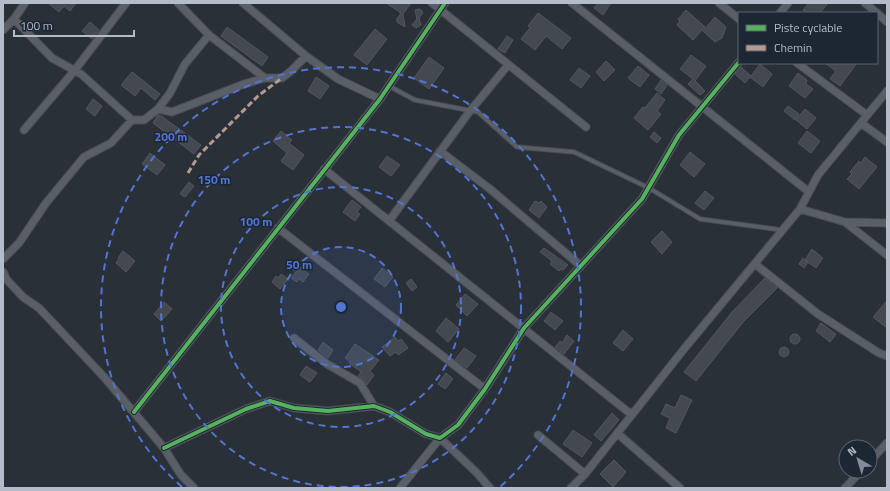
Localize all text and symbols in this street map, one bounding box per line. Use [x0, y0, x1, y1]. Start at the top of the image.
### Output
scale bar [14, 12, 134, 38]
legend [738, 12, 878, 64]
text: 100 m [20, 16, 53, 35]
text: Piste cyclable [774, 18, 842, 37]
text: Chemin [774, 38, 812, 57]
text: 200 m [155, 127, 187, 146]
text: 150 m [198, 170, 230, 189]
text: 100 m [240, 212, 272, 231]
text: 50 m [286, 255, 312, 274]
centre of rings [334, 300, 348, 314]
north arrow [838, 439, 878, 479]
text: N [844, 442, 860, 460]

